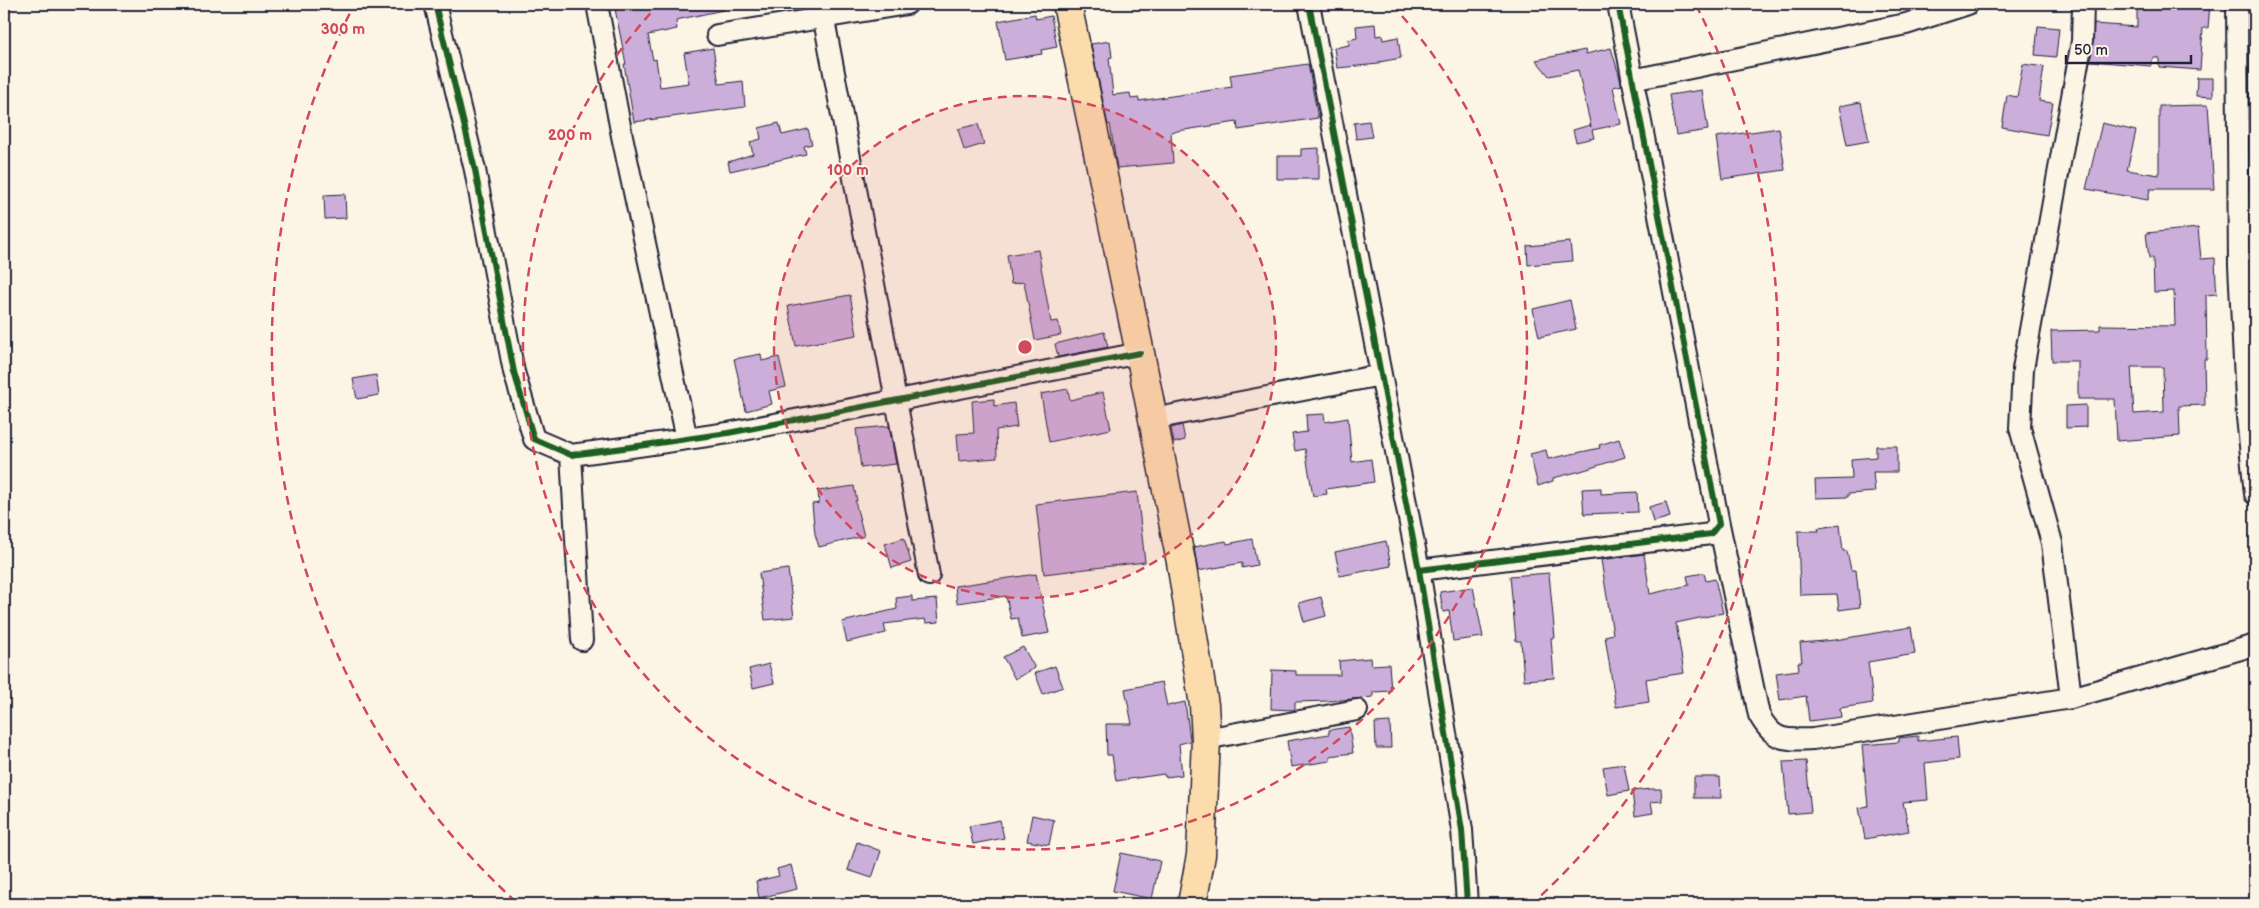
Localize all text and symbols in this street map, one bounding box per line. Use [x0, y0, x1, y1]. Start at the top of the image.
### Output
text: 300 m [321, 20, 365, 39]
scale bar [2066, 32, 2192, 64]
text: 50 m [2074, 41, 2108, 60]
text: 200 m [548, 126, 592, 145]
text: 100 m [827, 161, 869, 180]
centre of rings [1016, 338, 1034, 356]

